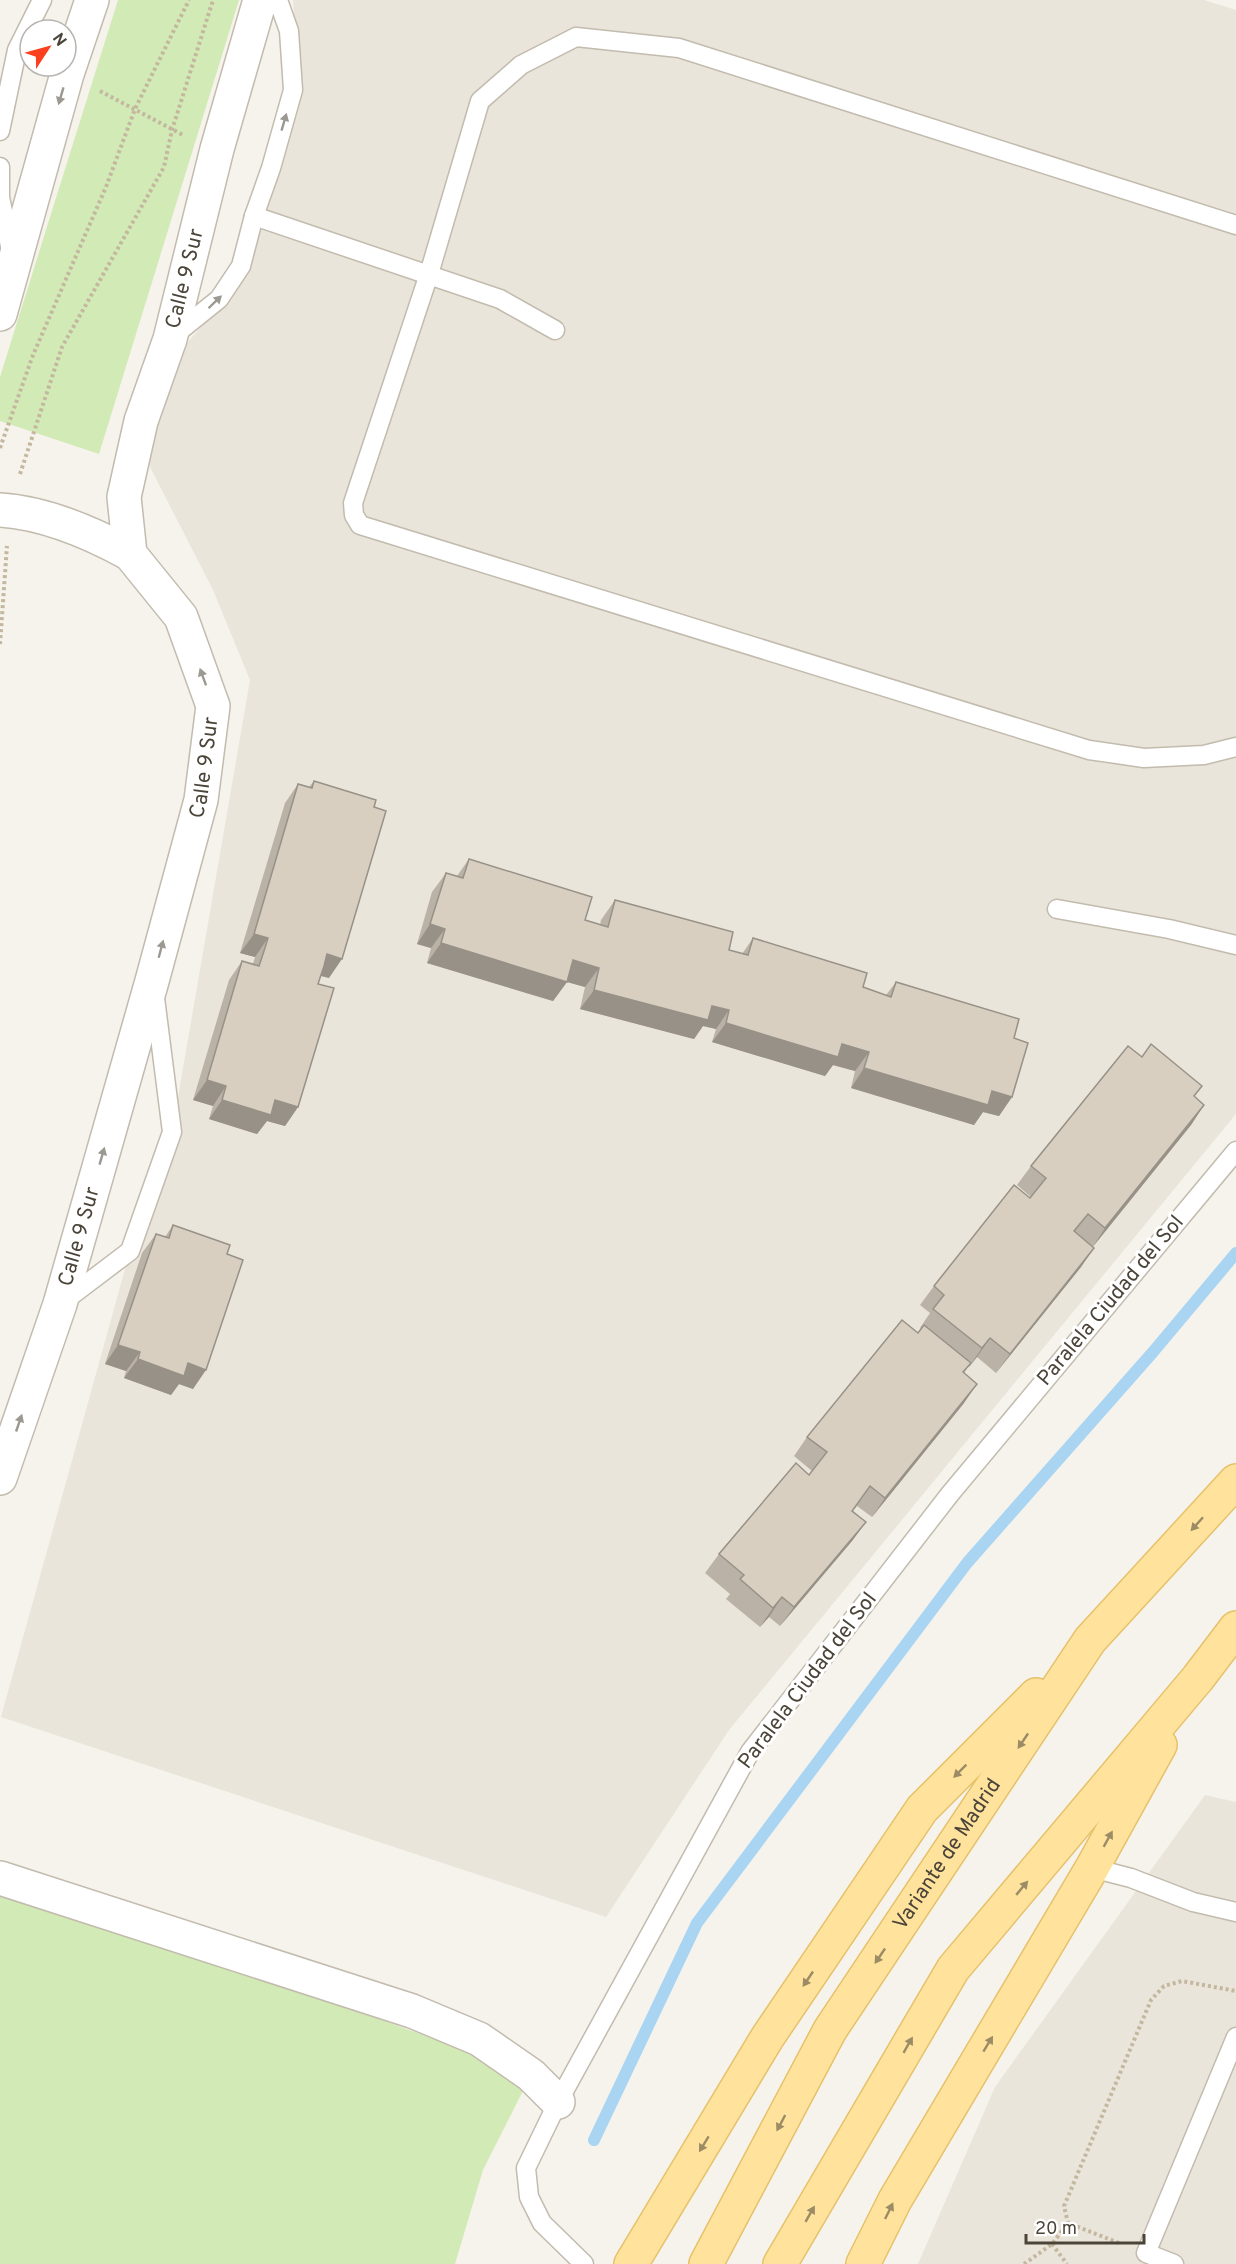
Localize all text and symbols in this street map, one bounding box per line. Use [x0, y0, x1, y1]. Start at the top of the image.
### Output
north arrow [18, 18, 78, 78]
text: N [47, 30, 70, 51]
one-way arrow [56, 87, 65, 105]
one-way arrow [280, 113, 289, 131]
street label: Calle 9 Sur [160, 226, 210, 332]
one-way arrow [207, 295, 222, 309]
one-way arrow [197, 668, 207, 686]
street label: Calle 9 Sur [183, 715, 225, 821]
one-way arrow [157, 939, 166, 957]
one-way arrow [98, 1147, 107, 1165]
street label: Calle 9 Sur [52, 1184, 106, 1290]
street label: Paralela Ciudad del Sol [1032, 1210, 1190, 1392]
one-way arrow [15, 1414, 24, 1432]
one-way arrow [1190, 1516, 1204, 1530]
street label: Paralela Ciudad del Sol [733, 1587, 883, 1775]
one-way arrow [1018, 1733, 1029, 1749]
one-way arrow [953, 1764, 967, 1779]
street label: Variante de Madrid [887, 1773, 1007, 1935]
one-way arrow [1103, 1831, 1113, 1848]
one-way arrow [1015, 1881, 1028, 1896]
one-way arrow [875, 1948, 886, 1964]
one-way arrow [802, 1970, 814, 1986]
one-way arrow [983, 2035, 993, 2052]
one-way arrow [903, 2037, 913, 2054]
one-way arrow [776, 2115, 786, 2132]
one-way arrow [699, 2136, 709, 2153]
one-way arrow [884, 2203, 894, 2220]
one-way arrow [804, 2206, 815, 2222]
scale bar [1026, 2207, 1144, 2245]
text: 20 m [1035, 2218, 1077, 2241]

